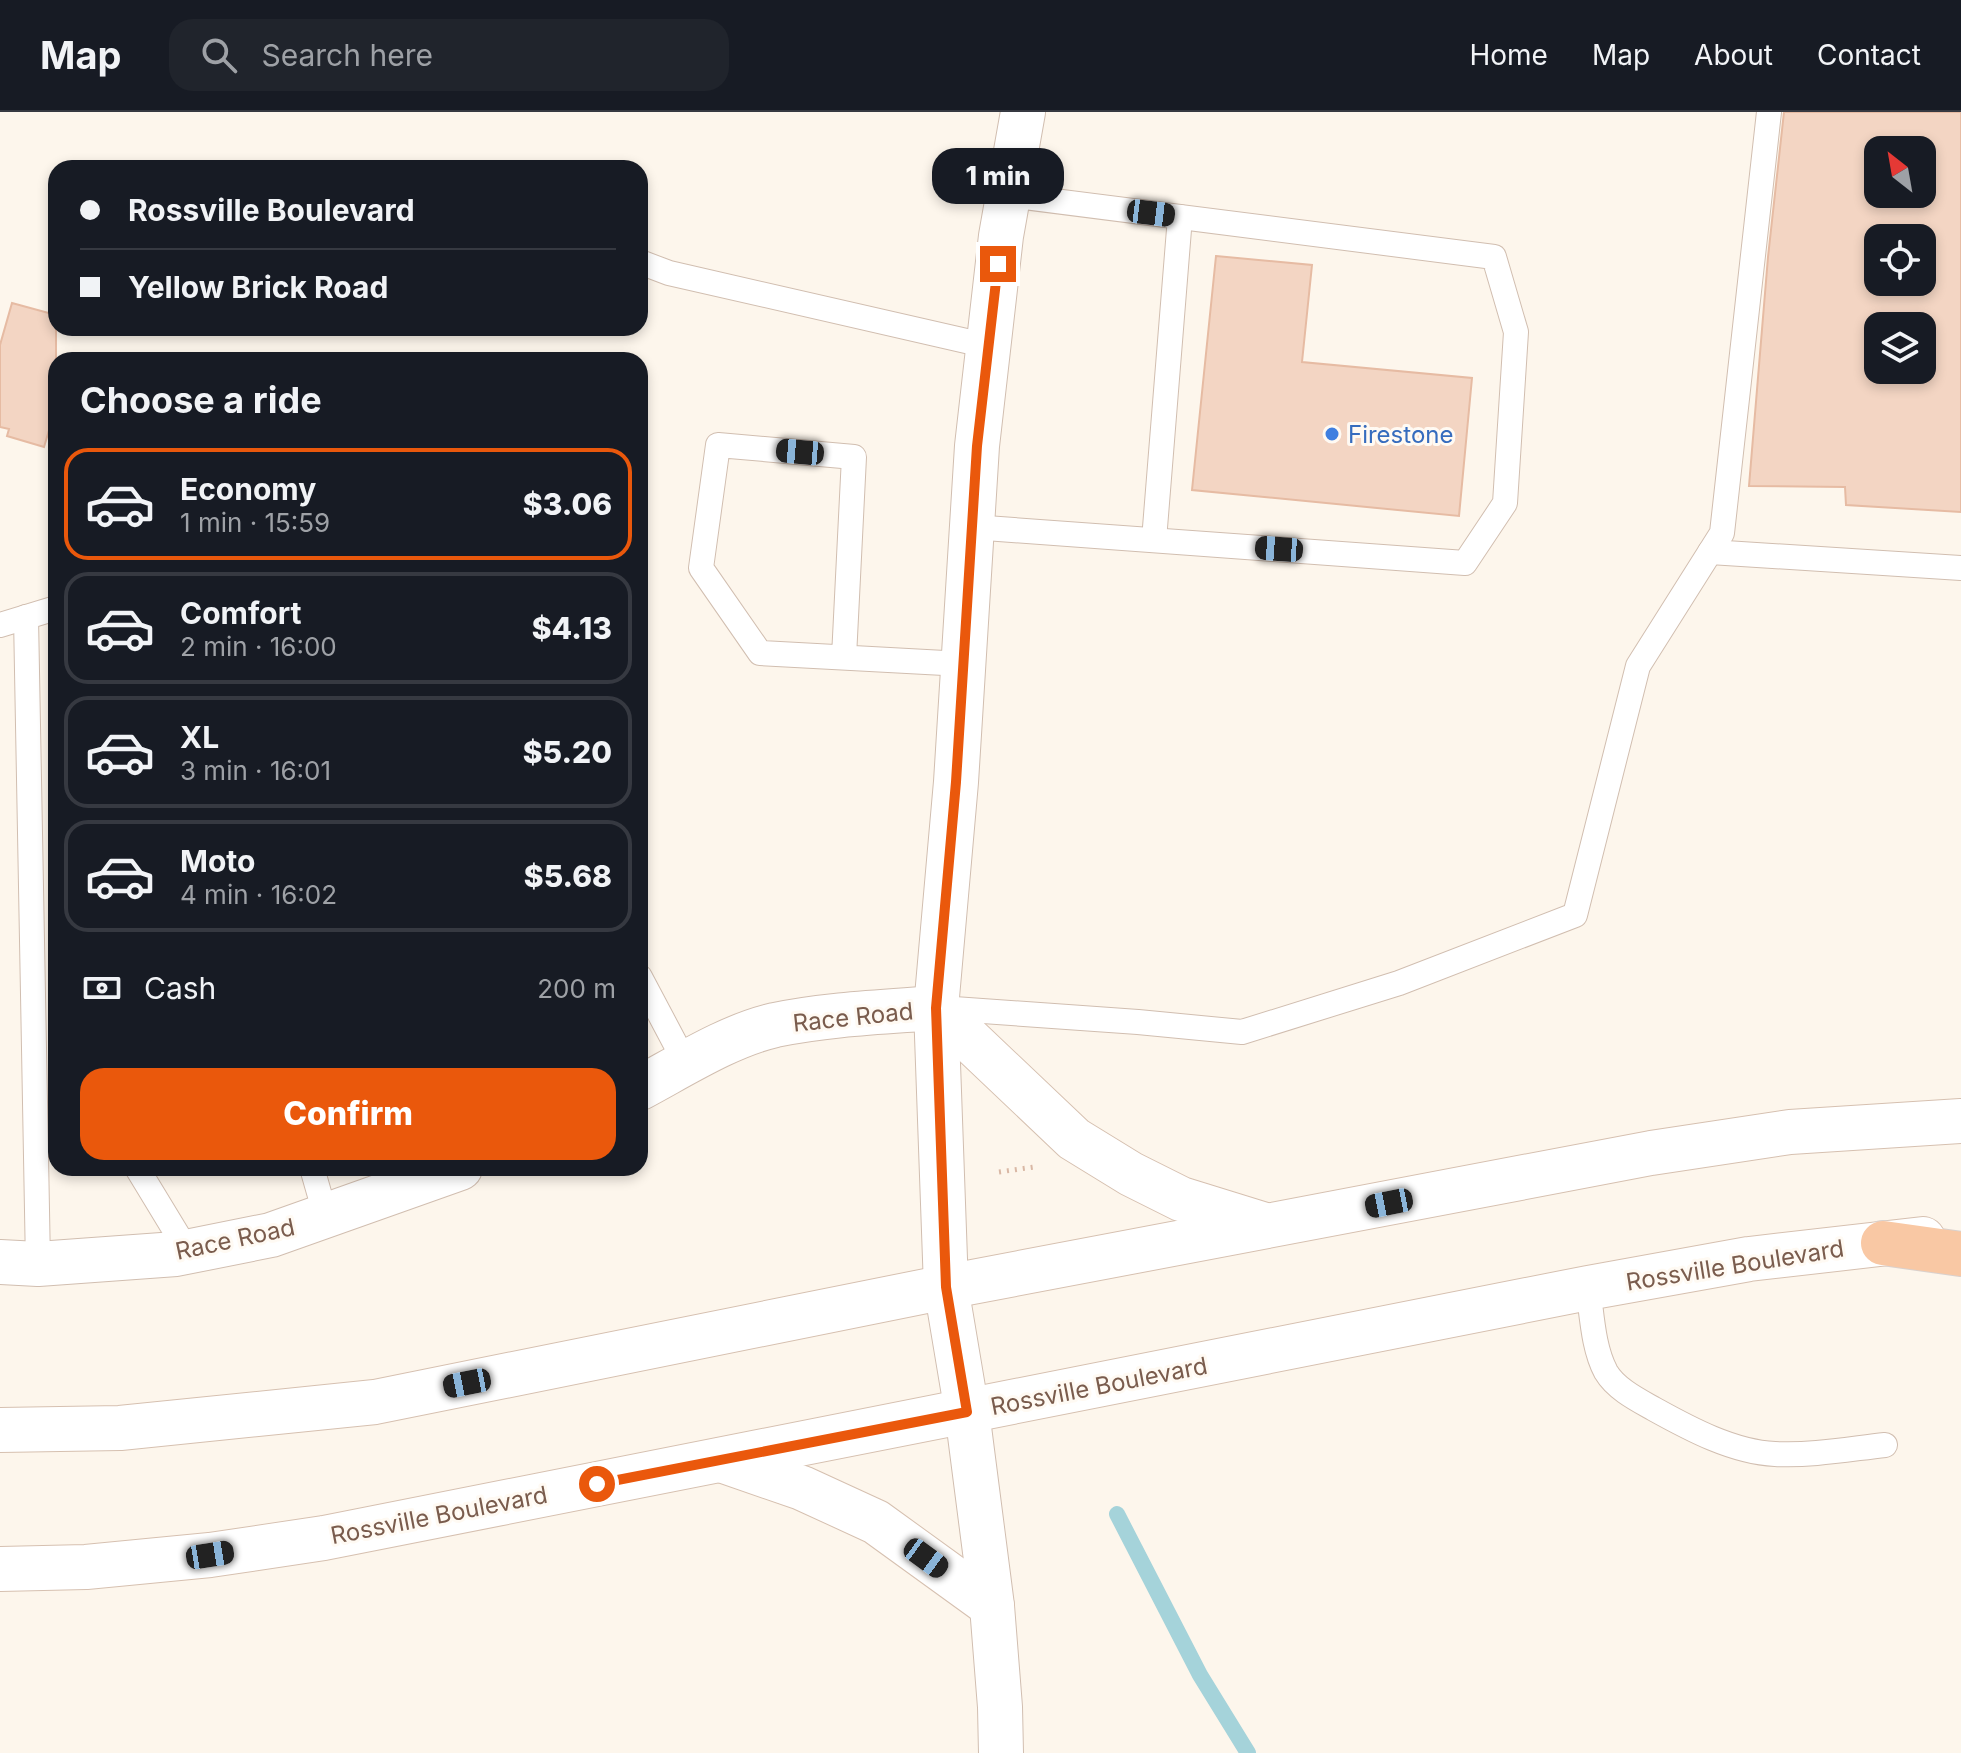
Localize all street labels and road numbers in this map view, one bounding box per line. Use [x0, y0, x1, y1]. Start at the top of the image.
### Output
street label: Race Road [791, 996, 915, 1038]
street label: Race Road [173, 1212, 297, 1266]
street label: Rossville Boulevard [1624, 1233, 1846, 1297]
street label: Rossville Boulevard [988, 1351, 1210, 1421]
street label: Rossville Boulevard [328, 1480, 550, 1550]

